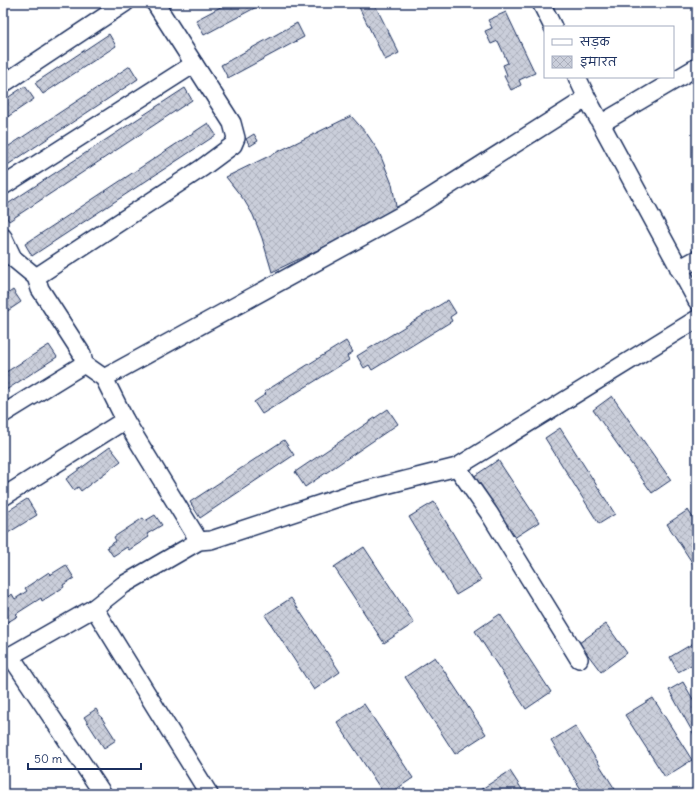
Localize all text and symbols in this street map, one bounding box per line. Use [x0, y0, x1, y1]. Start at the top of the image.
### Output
legend [544, 26, 674, 78]
text: सड़क [579, 34, 611, 50]
text: इमारत [580, 54, 618, 69]
scale bar [28, 745, 141, 771]
text: 50 m [34, 751, 63, 766]

